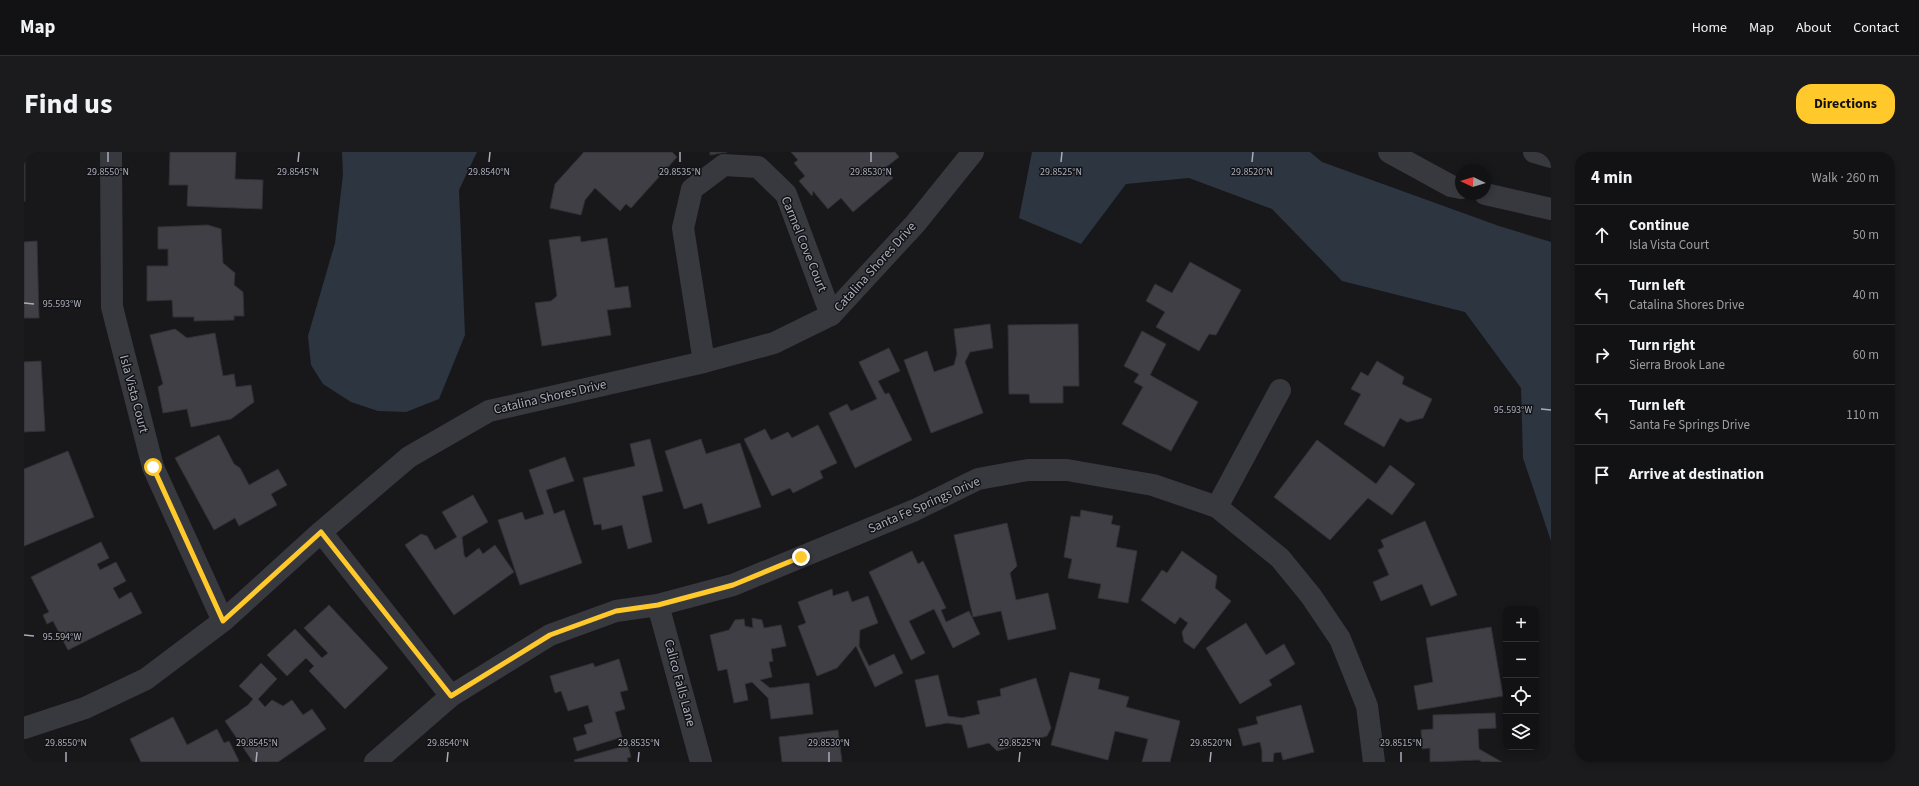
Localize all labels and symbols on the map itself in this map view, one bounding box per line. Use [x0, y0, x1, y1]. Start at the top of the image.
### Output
north arrow [1455, 164, 1491, 200]
text: 29.8550°N [87, 165, 129, 179]
text: 29.8545°N [277, 165, 319, 179]
text: 29.8540°N [468, 165, 510, 179]
text: 29.8535°N [659, 165, 701, 179]
text: 29.8530°N [850, 165, 892, 179]
text: 29.8525°N [1040, 165, 1082, 179]
text: 29.8520°N [1231, 165, 1273, 179]
street label: Carmel Cove Court [777, 194, 832, 295]
street label: Catalina Shores Drive [830, 218, 920, 316]
text: 95.593°W [43, 297, 81, 311]
street label: Isla Vista Court [115, 353, 153, 436]
street label: Catalina Shores Drive [492, 375, 608, 419]
text: 95.593°W [1494, 403, 1532, 417]
route start [144, 458, 162, 476]
street label: Santa Fe Springs Drive [865, 472, 983, 538]
route end [792, 548, 810, 566]
text: 95.594°W [43, 630, 81, 644]
street label: Calico Falls Lane [660, 637, 700, 729]
text: 29.8550°N [45, 736, 87, 750]
text: 29.8545°N [236, 736, 278, 750]
text: 29.8540°N [427, 736, 469, 750]
text: 29.8535°N [618, 736, 660, 750]
text: 29.8530°N [808, 736, 850, 750]
text: 29.8525°N [999, 736, 1041, 750]
text: 29.8520°N [1190, 736, 1232, 750]
text: 29.8515°N [1380, 736, 1422, 750]

